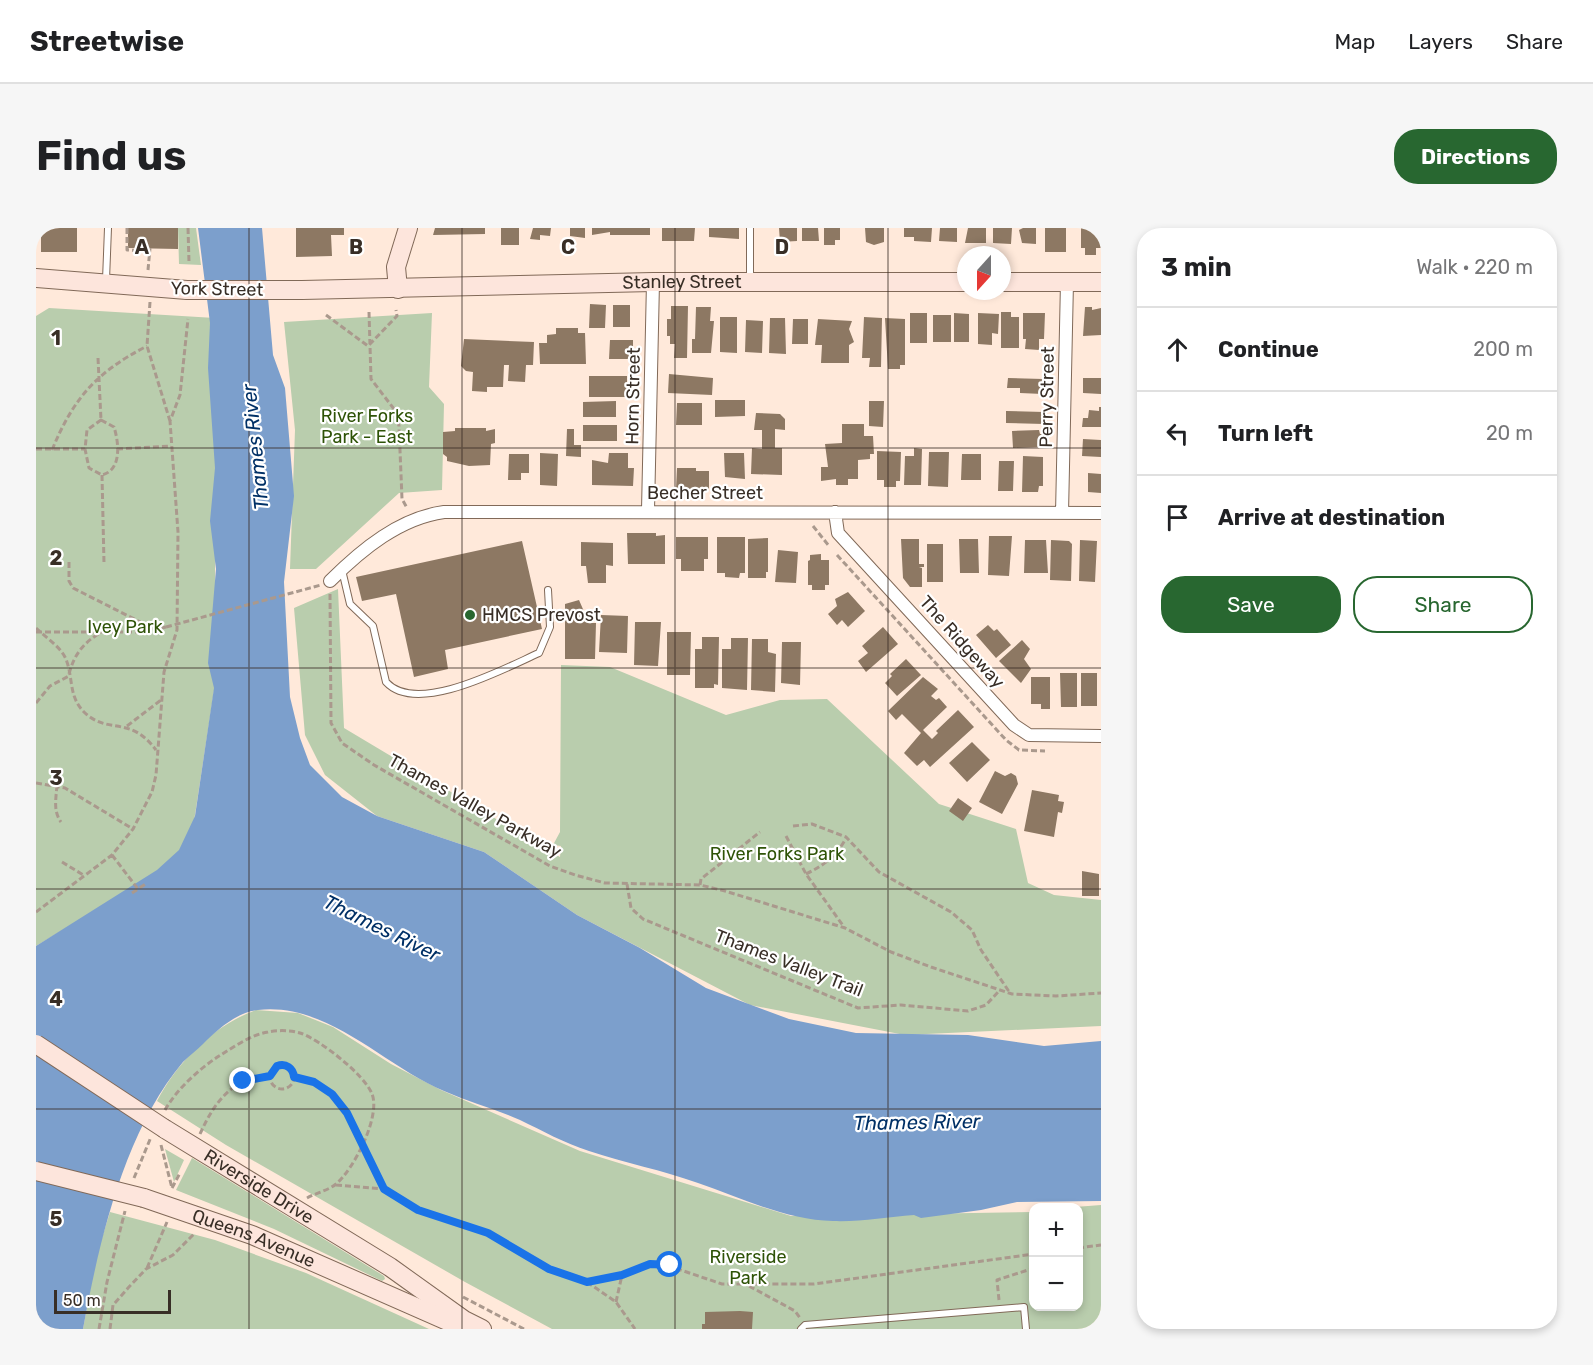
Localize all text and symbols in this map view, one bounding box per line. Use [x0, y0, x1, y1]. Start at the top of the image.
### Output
text: Streetwise [30, 25, 184, 58]
text: Map [1334, 29, 1375, 54]
text: Layers [1408, 29, 1473, 54]
text: Share [1506, 29, 1563, 54]
button: Directions [1394, 129, 1557, 184]
text: Find us [36, 131, 187, 181]
text: A [135, 235, 150, 259]
text: B [349, 235, 363, 259]
text: C [561, 235, 575, 259]
text: D [775, 235, 789, 259]
north arrow [957, 246, 1011, 300]
text: 3 min [1161, 252, 1232, 283]
text: Walk · 220 m [1416, 255, 1533, 279]
street label: Stanley Street [622, 271, 742, 294]
street label: York Street [170, 277, 264, 301]
text: 1 [51, 326, 61, 350]
icon: ahead [1161, 333, 1194, 366]
text: Continue [1218, 336, 1319, 363]
text: 200 m [1473, 337, 1533, 361]
street label: Perry Street [1035, 346, 1059, 448]
street label: Horn Street [621, 347, 645, 445]
water label: Thames River [236, 381, 274, 511]
park label: River Forks Park - East [321, 405, 413, 448]
icon: left [1161, 417, 1194, 450]
text: Turn left [1218, 420, 1313, 447]
text: 20 m [1486, 421, 1533, 445]
street label: Becher Street [647, 482, 763, 504]
icon: arrive [1161, 501, 1194, 534]
text: Arrive at destination [1218, 504, 1445, 531]
text: 2 [50, 546, 63, 570]
button: Save [1161, 576, 1341, 633]
button: Share [1353, 576, 1533, 633]
street label: The Ridgeway [915, 591, 1009, 693]
place label: HMCS Prevost [482, 604, 601, 626]
marker: HMCS Prevost [463, 608, 477, 622]
park label: Ivey Park [87, 616, 164, 638]
street label: Thames Valley Parkway [385, 749, 565, 863]
text: 3 [49, 766, 63, 790]
park label: River Forks Park [710, 843, 845, 865]
water label: Thames River [320, 889, 445, 967]
street label: Thames Valley Trail [712, 925, 866, 1001]
text: 4 [49, 987, 63, 1011]
route end [229, 1067, 255, 1093]
water label: Thames River [853, 1109, 982, 1135]
street label: Riverside Drive [200, 1144, 318, 1229]
map controls [1029, 1203, 1083, 1311]
button: + [1029, 1203, 1083, 1257]
street label: Queens Avenue [189, 1204, 319, 1272]
text: 5 [50, 1207, 63, 1231]
park label: Riverside Park [709, 1246, 787, 1289]
route start [656, 1251, 682, 1277]
button: − [1029, 1257, 1083, 1311]
scale bar [54, 1287, 171, 1314]
text: 50 m [63, 1291, 101, 1310]

